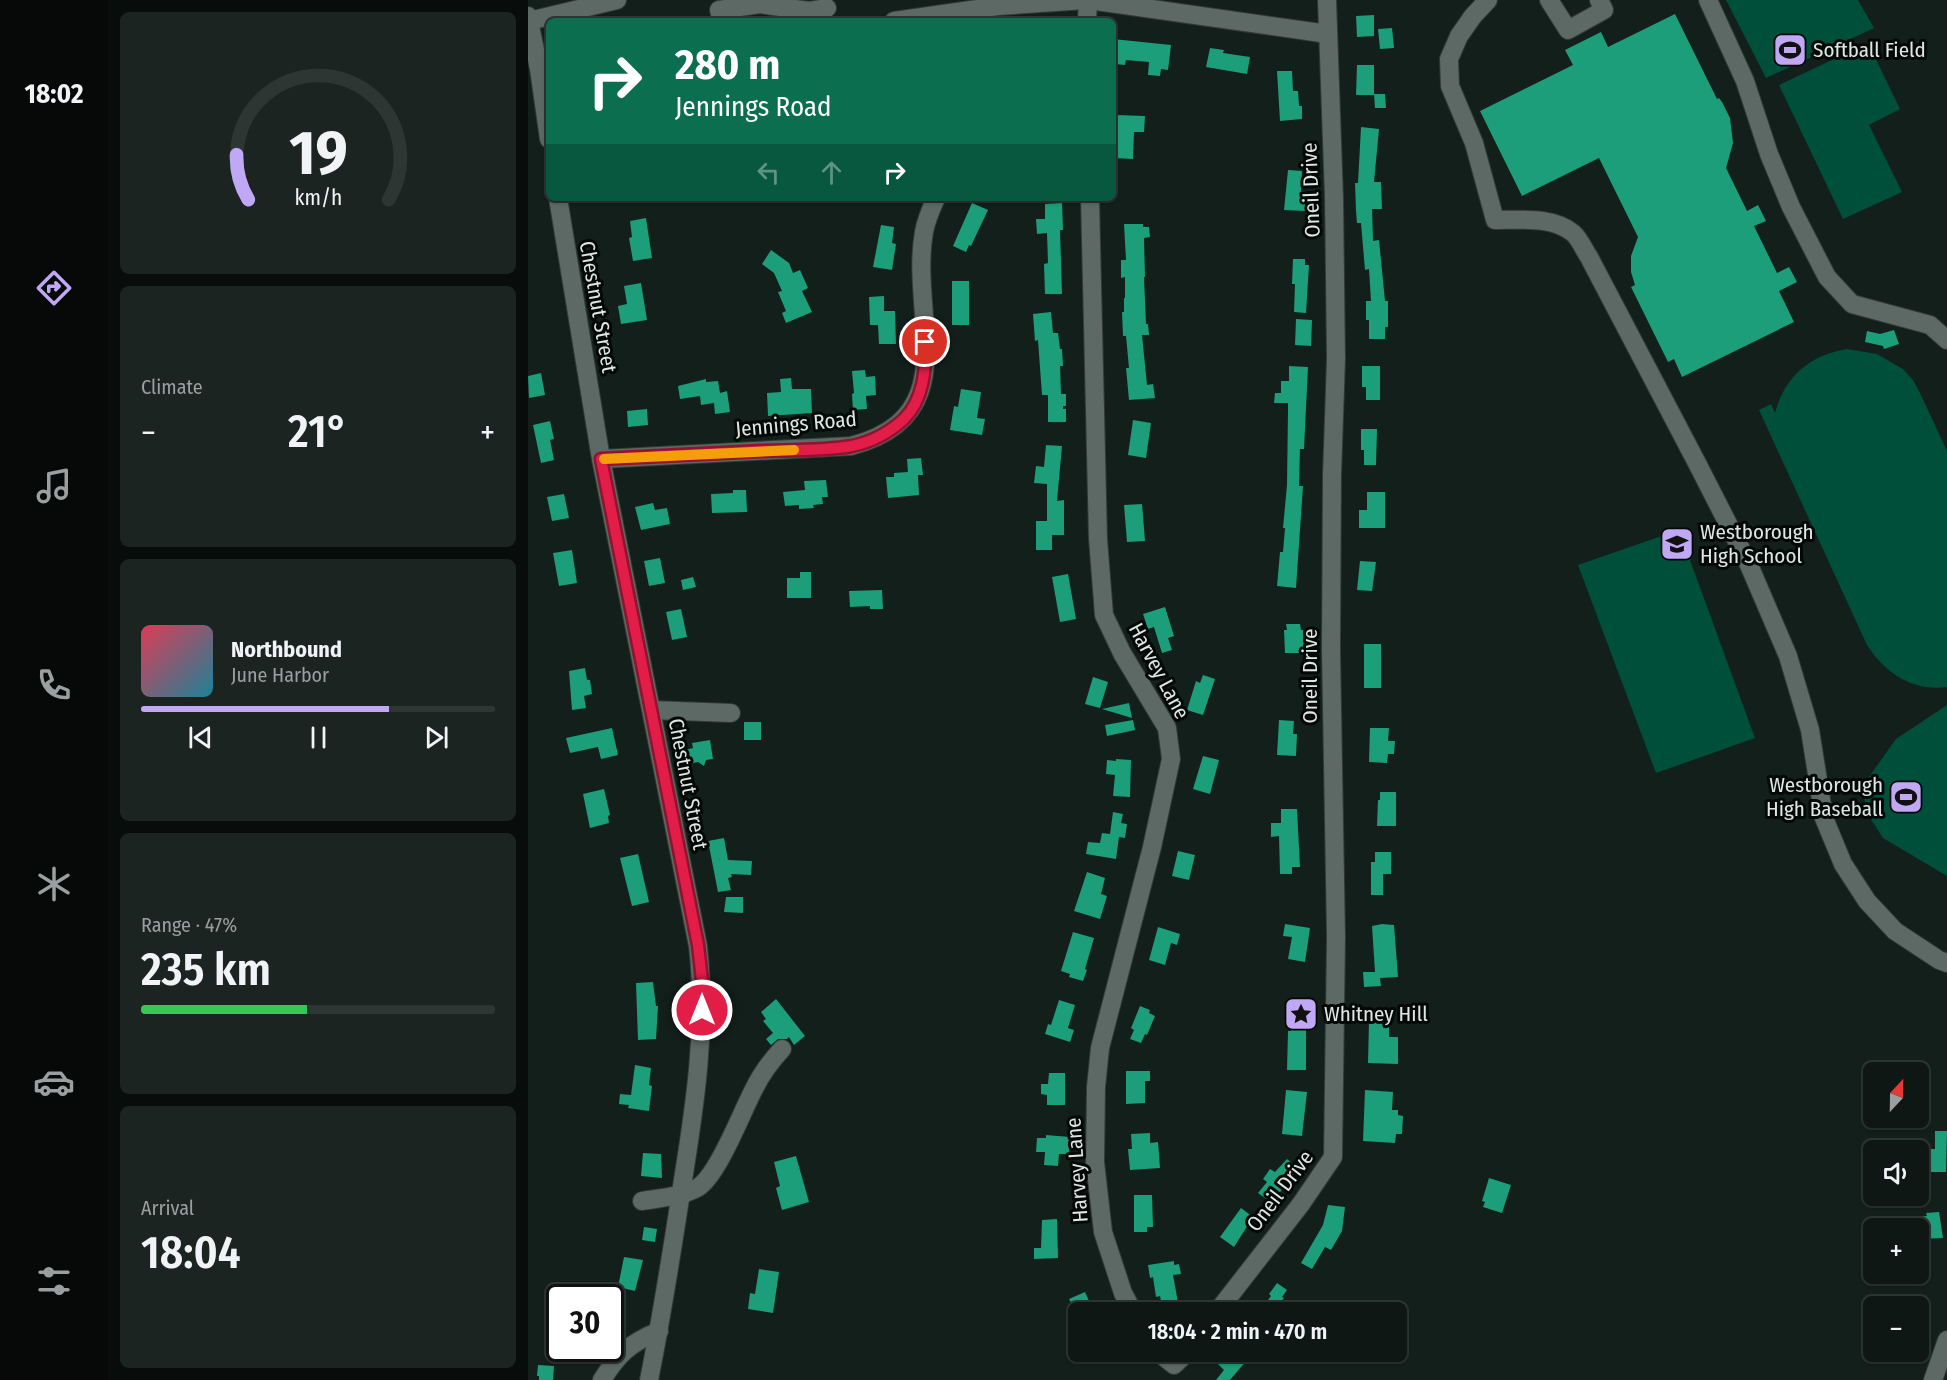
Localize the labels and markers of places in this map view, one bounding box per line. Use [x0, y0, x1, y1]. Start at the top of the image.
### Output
sports icon: Softball Field [1772, 32, 1808, 68]
place label: Softball Field [1813, 37, 1926, 63]
pin [899, 316, 950, 367]
place label: Westborough High School [1700, 519, 1814, 569]
school or university icon: Westborough High School [1659, 526, 1695, 562]
place label: Westborough High Baseball [1766, 772, 1883, 822]
sports icon: Westborough High Baseball [1888, 779, 1924, 815]
place icon: Whitney Hill [1283, 996, 1319, 1032]
place label: Whitney Hill [1324, 1001, 1428, 1027]

